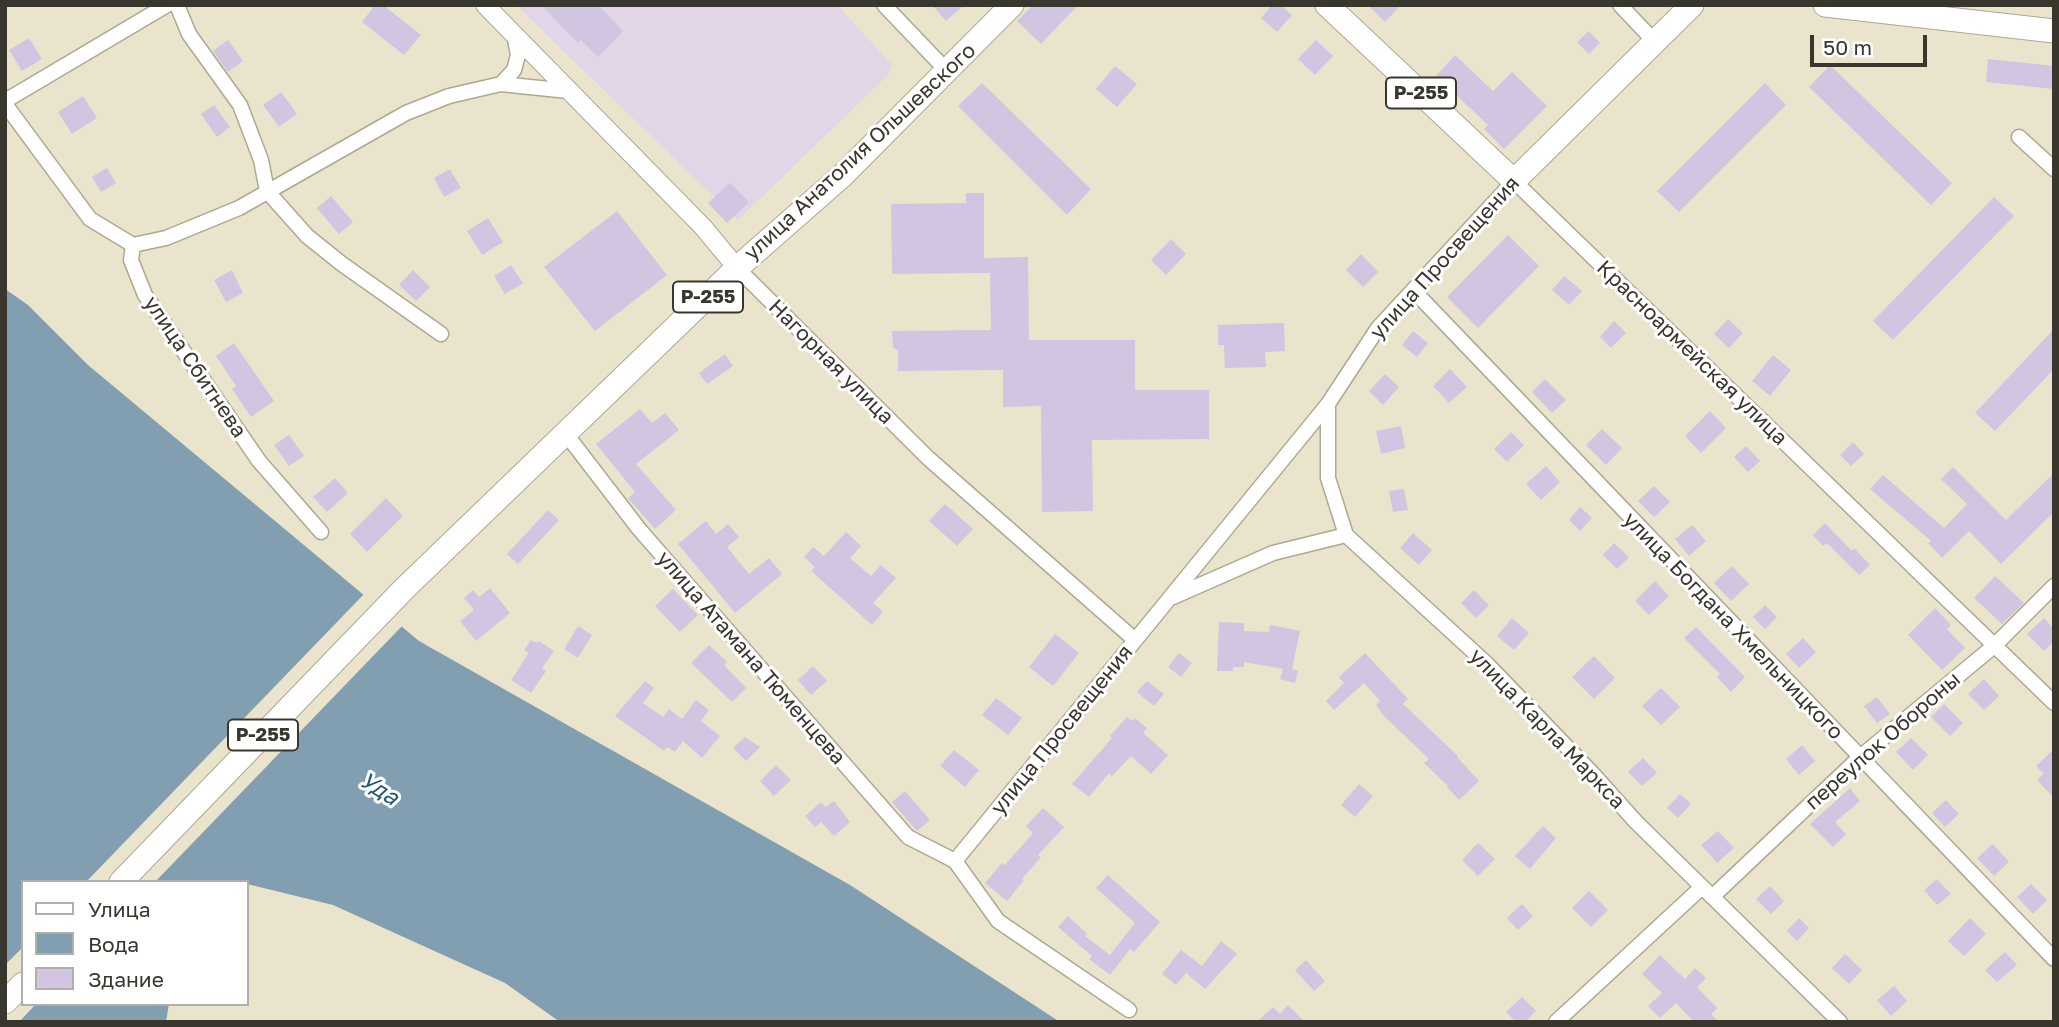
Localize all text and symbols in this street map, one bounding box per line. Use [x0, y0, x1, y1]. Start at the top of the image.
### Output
scale bar [1814, 21, 1931, 65]
text: 50 m [1823, 34, 1872, 60]
street label: улица Анатолия Ольшевского [739, 38, 981, 266]
road number: Р-255 [1386, 78, 1456, 108]
street label: улица Просвещения [1365, 171, 1525, 345]
street label: Красноармейская улица [1591, 255, 1793, 451]
road number: Р-255 [673, 282, 743, 312]
street label: улица Сбитнева [138, 291, 252, 443]
street label: Нагорная улица [763, 294, 899, 430]
street label: улица Богдана Хмельницкого [1618, 507, 1848, 745]
street label: улица Атамана Тюменцева [651, 546, 851, 770]
street label: улица Просвещения [986, 640, 1138, 820]
street label: улица Карла Маркса [1464, 644, 1630, 814]
street label: переулок Обороны [1800, 667, 1966, 815]
road number: Р-255 [228, 720, 298, 750]
water label: Уда [354, 766, 404, 812]
legend [21, 880, 248, 1006]
text: Улица [88, 896, 151, 922]
text: Вода [88, 931, 139, 957]
text: Здание [88, 966, 164, 992]

